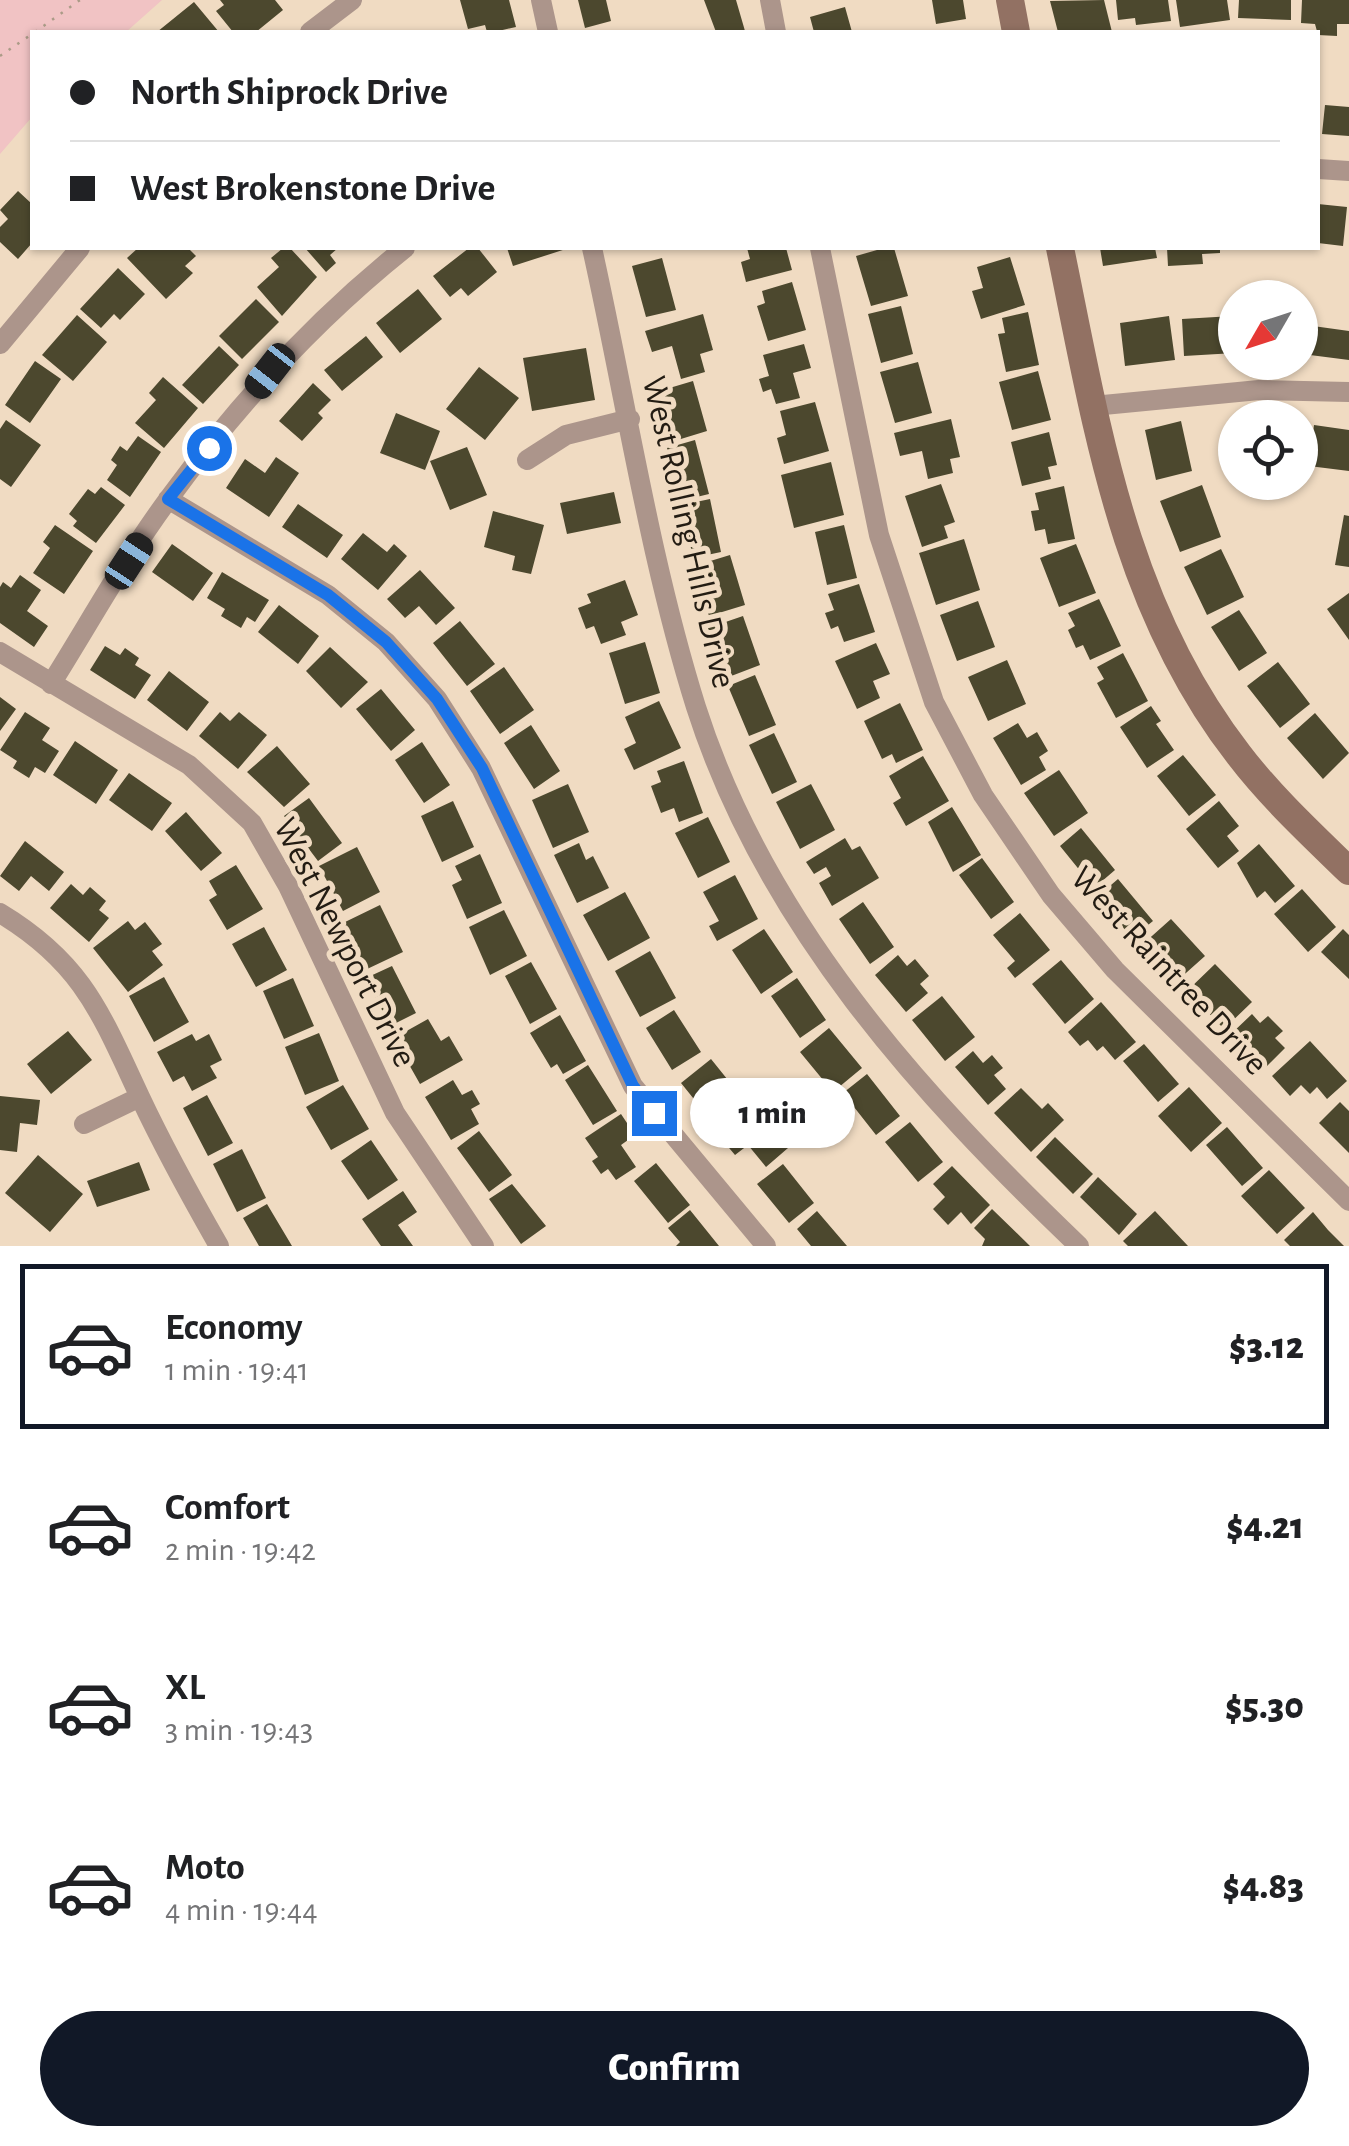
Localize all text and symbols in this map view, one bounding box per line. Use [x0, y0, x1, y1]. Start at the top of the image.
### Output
text: North Shiprock Drive [130, 74, 448, 112]
text: West Brokenstone Drive [130, 170, 495, 208]
north arrow [1218, 280, 1318, 380]
map controls [1218, 280, 1318, 500]
car [240, 338, 300, 404]
street label: West Rolling Hills Drive [636, 373, 741, 692]
button: locate [1218, 400, 1318, 500]
route start [187, 426, 232, 471]
car [100, 528, 158, 594]
street label: West Newport Drive [267, 813, 423, 1073]
street label: West Raintree Drive [1064, 860, 1274, 1082]
callout: 1 min [689, 1078, 854, 1148]
route end [632, 1091, 677, 1136]
text: 1 min [738, 1097, 807, 1129]
icon: car [45, 1302, 135, 1392]
text: Economy [165, 1309, 303, 1347]
text: $3.12 [1229, 1328, 1304, 1366]
text: 1 min · 19:41 [165, 1354, 309, 1386]
icon: car [45, 1482, 135, 1572]
text: Comfort [165, 1489, 290, 1527]
text: $4.21 [1226, 1508, 1304, 1546]
text: 2 min · 19:42 [165, 1534, 316, 1566]
icon: car [45, 1662, 135, 1752]
text: XL [165, 1669, 205, 1707]
text: $5.30 [1225, 1688, 1304, 1726]
text: 3 min · 19:43 [165, 1714, 313, 1746]
icon: car [45, 1842, 135, 1932]
text: Moto [165, 1849, 245, 1887]
text: $4.83 [1223, 1868, 1304, 1906]
text: 4 min · 19:44 [165, 1894, 318, 1926]
button: Confirm [40, 2011, 1309, 2126]

